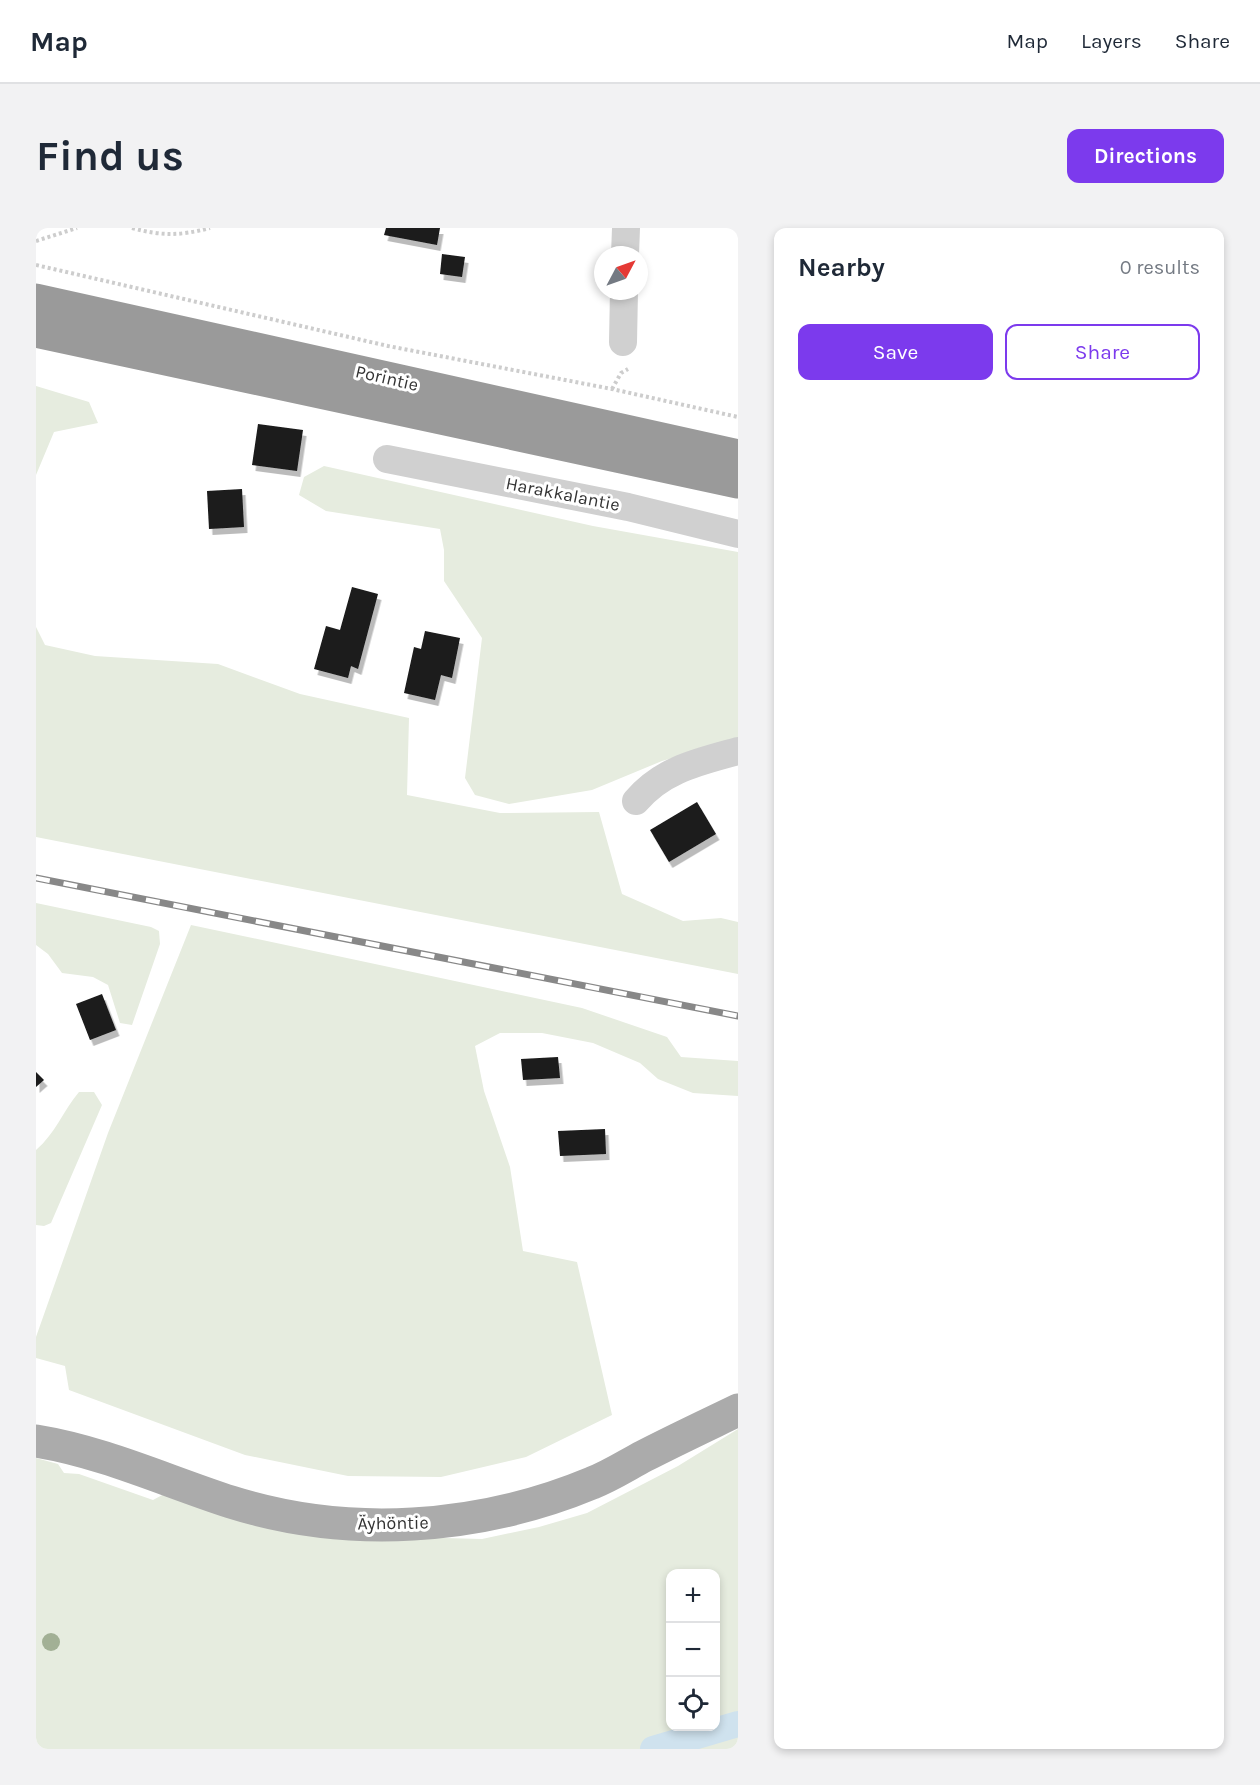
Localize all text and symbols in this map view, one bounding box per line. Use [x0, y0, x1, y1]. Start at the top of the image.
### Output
text: Map [30, 25, 88, 58]
text: Map [1006, 29, 1048, 53]
text: Layers [1081, 29, 1142, 53]
text: Share [1175, 29, 1230, 53]
button: Directions [1067, 129, 1224, 183]
text: Find us [36, 131, 184, 181]
north arrow [594, 246, 648, 300]
text: Nearby [798, 252, 885, 283]
text: 0 results [1120, 256, 1200, 279]
button: Save [798, 324, 993, 380]
button: Share [1005, 324, 1200, 380]
street label: Porintie [353, 360, 421, 396]
street label: Harakkalantie [504, 472, 622, 516]
street label: Äyhöntie [357, 1511, 429, 1535]
map controls [666, 1569, 720, 1731]
button: + [666, 1569, 720, 1623]
button: − [666, 1623, 720, 1677]
button: locate [666, 1677, 720, 1731]

